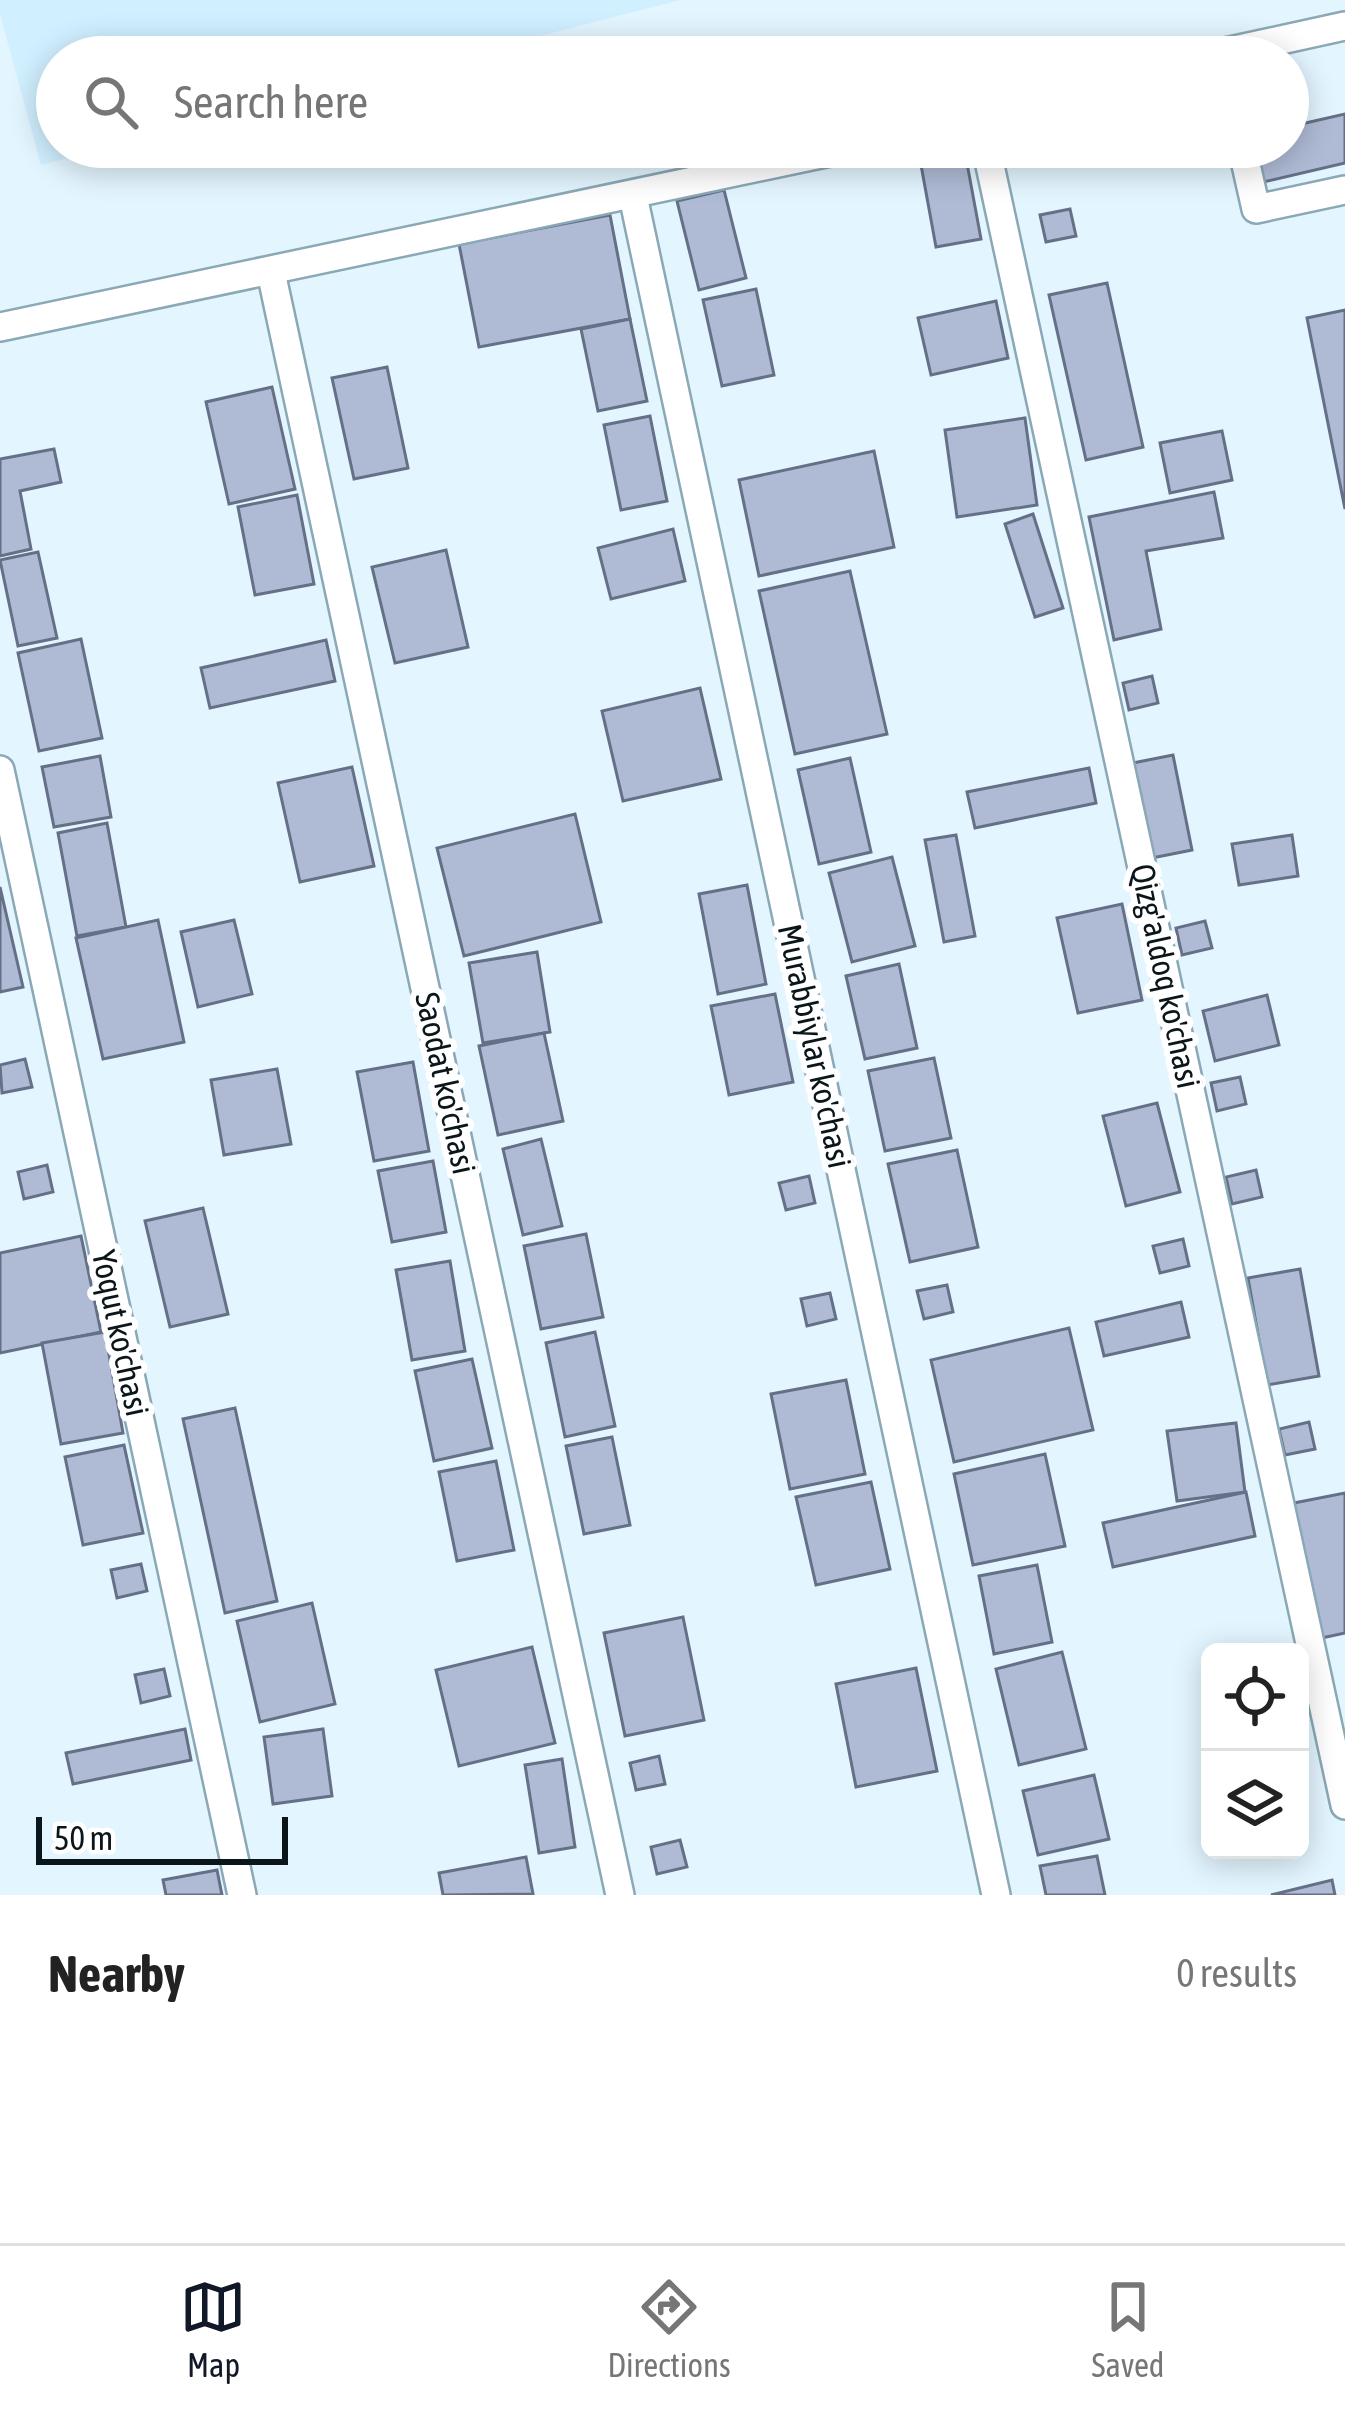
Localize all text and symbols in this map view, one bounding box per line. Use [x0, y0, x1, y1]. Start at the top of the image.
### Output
search box [36, 36, 1309, 168]
icon: search [78, 69, 144, 135]
text: Search here [174, 76, 368, 128]
street label: Qizg'aldoq ko'chasi [1124, 860, 1208, 1092]
street label: Murabbiylar ko'chasi [771, 921, 859, 1171]
street label: Saodat ko'chasi [408, 989, 484, 1177]
street label: Yoqut ko'chasi [85, 1247, 157, 1419]
map controls [1201, 1643, 1309, 1859]
button: locate [1201, 1643, 1309, 1751]
button: layers [1201, 1751, 1309, 1859]
scale bar [36, 1811, 288, 1864]
text: 50 m [54, 1819, 113, 1857]
text: Nearby [48, 1944, 185, 2003]
text: 0 results [1176, 1951, 1297, 1995]
tab: Map [180, 2274, 246, 2384]
tab: Directions [607, 2274, 731, 2384]
tab: Saved [1092, 2274, 1164, 2384]

